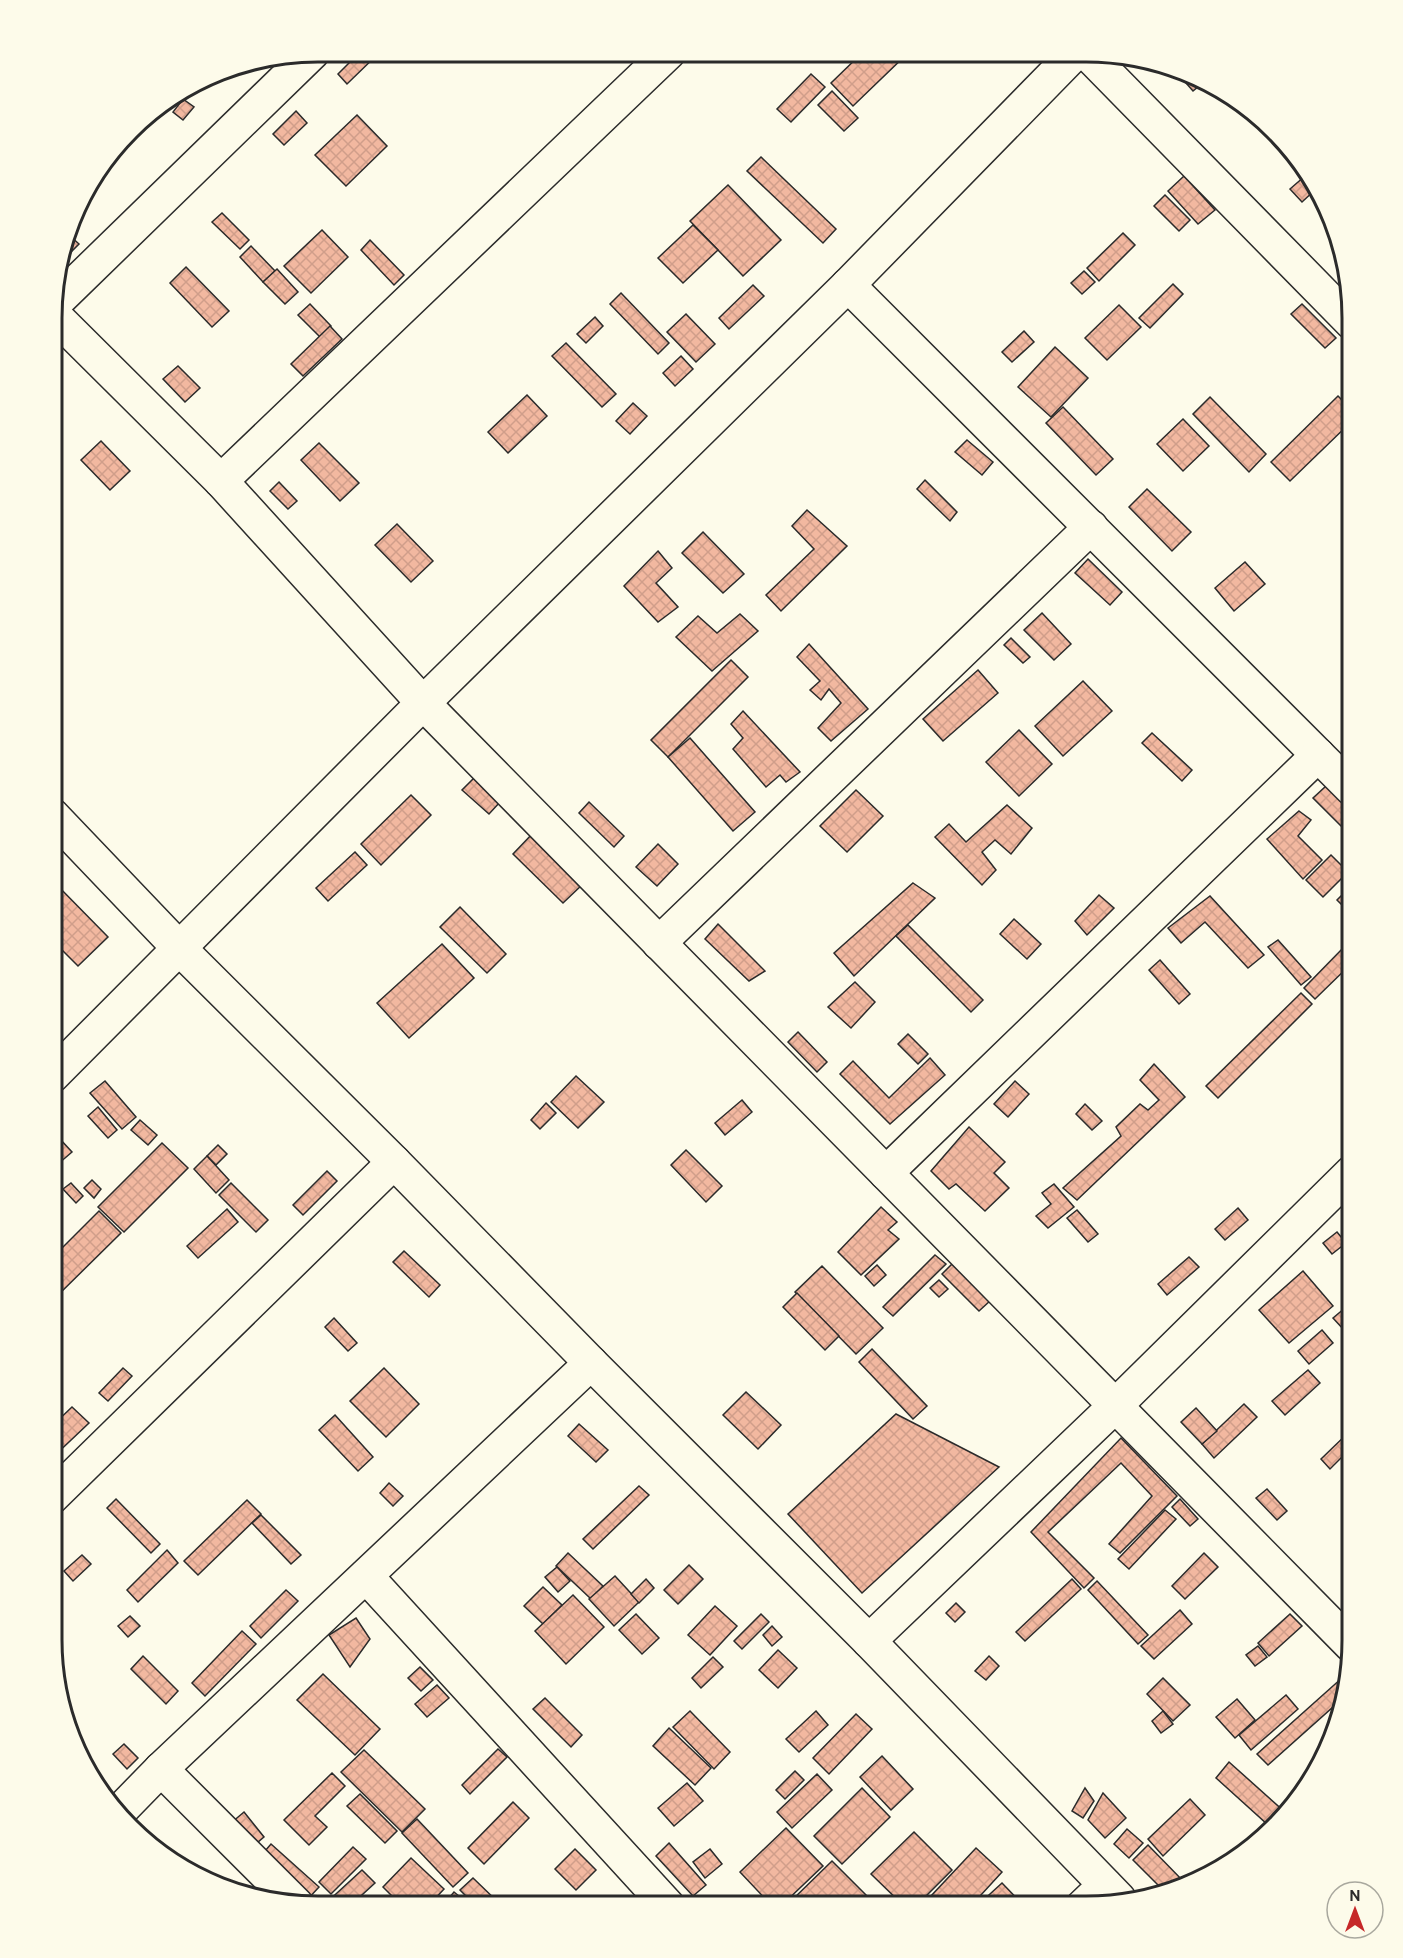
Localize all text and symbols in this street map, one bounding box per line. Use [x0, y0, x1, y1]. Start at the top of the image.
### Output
north arrow [1325, 1880, 1385, 1940]
text: N [1349, 1886, 1361, 1905]

